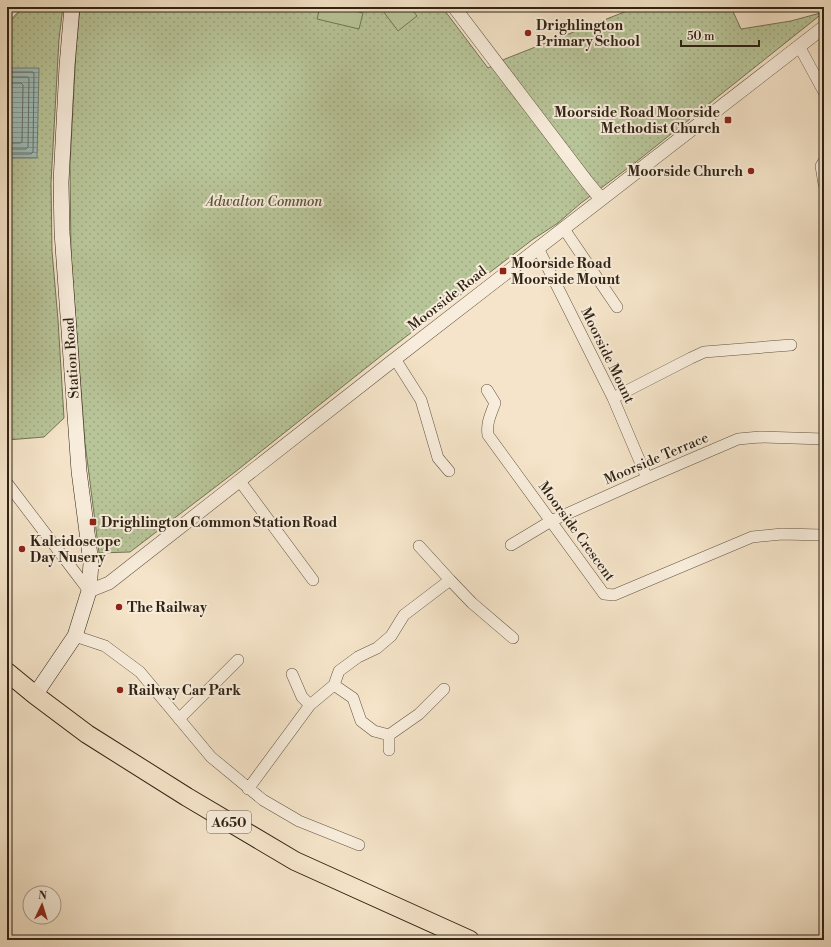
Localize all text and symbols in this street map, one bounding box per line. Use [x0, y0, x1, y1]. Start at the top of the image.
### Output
place label: Drighlington Primary School [536, 17, 640, 51]
scale bar [681, 22, 759, 48]
marker: Drighlington Primary School [523, 28, 533, 38]
text: 50 m [687, 29, 715, 44]
place label: Moorside Road Moorside Methodist Church [554, 104, 720, 138]
marker: Moorside Road Moorside Methodist Church [723, 115, 733, 125]
place label: Moorside Church [627, 163, 743, 181]
marker: Moorside Church [746, 166, 756, 176]
park label: Adwalton Common [204, 193, 322, 211]
place label: Moorside Road Moorside Mount [511, 255, 621, 289]
street label: Moorside Road [405, 262, 491, 335]
marker: Moorside Road Moorside Mount [498, 266, 508, 276]
street label: Moorside Mount [576, 305, 638, 406]
street label: Station Road [60, 317, 84, 399]
street label: Moorside Terrace [601, 429, 711, 489]
street label: Moorside Crescent [534, 478, 618, 585]
place label: Drighlington Common Station Road [101, 514, 338, 532]
marker: Drighlington Common Station Road [88, 517, 98, 527]
place label: Kaleidoscope Day Nusery [30, 533, 121, 567]
marker: Kaleidoscope Day Nusery [17, 544, 27, 554]
place label: The Railway [127, 599, 208, 617]
marker: The Railway [114, 602, 124, 612]
place label: Railway Car Park [128, 682, 241, 700]
marker: Railway Car Park [115, 685, 125, 695]
road number: A650 [207, 811, 251, 833]
north arrow [22, 885, 62, 925]
text: N [38, 889, 48, 903]

